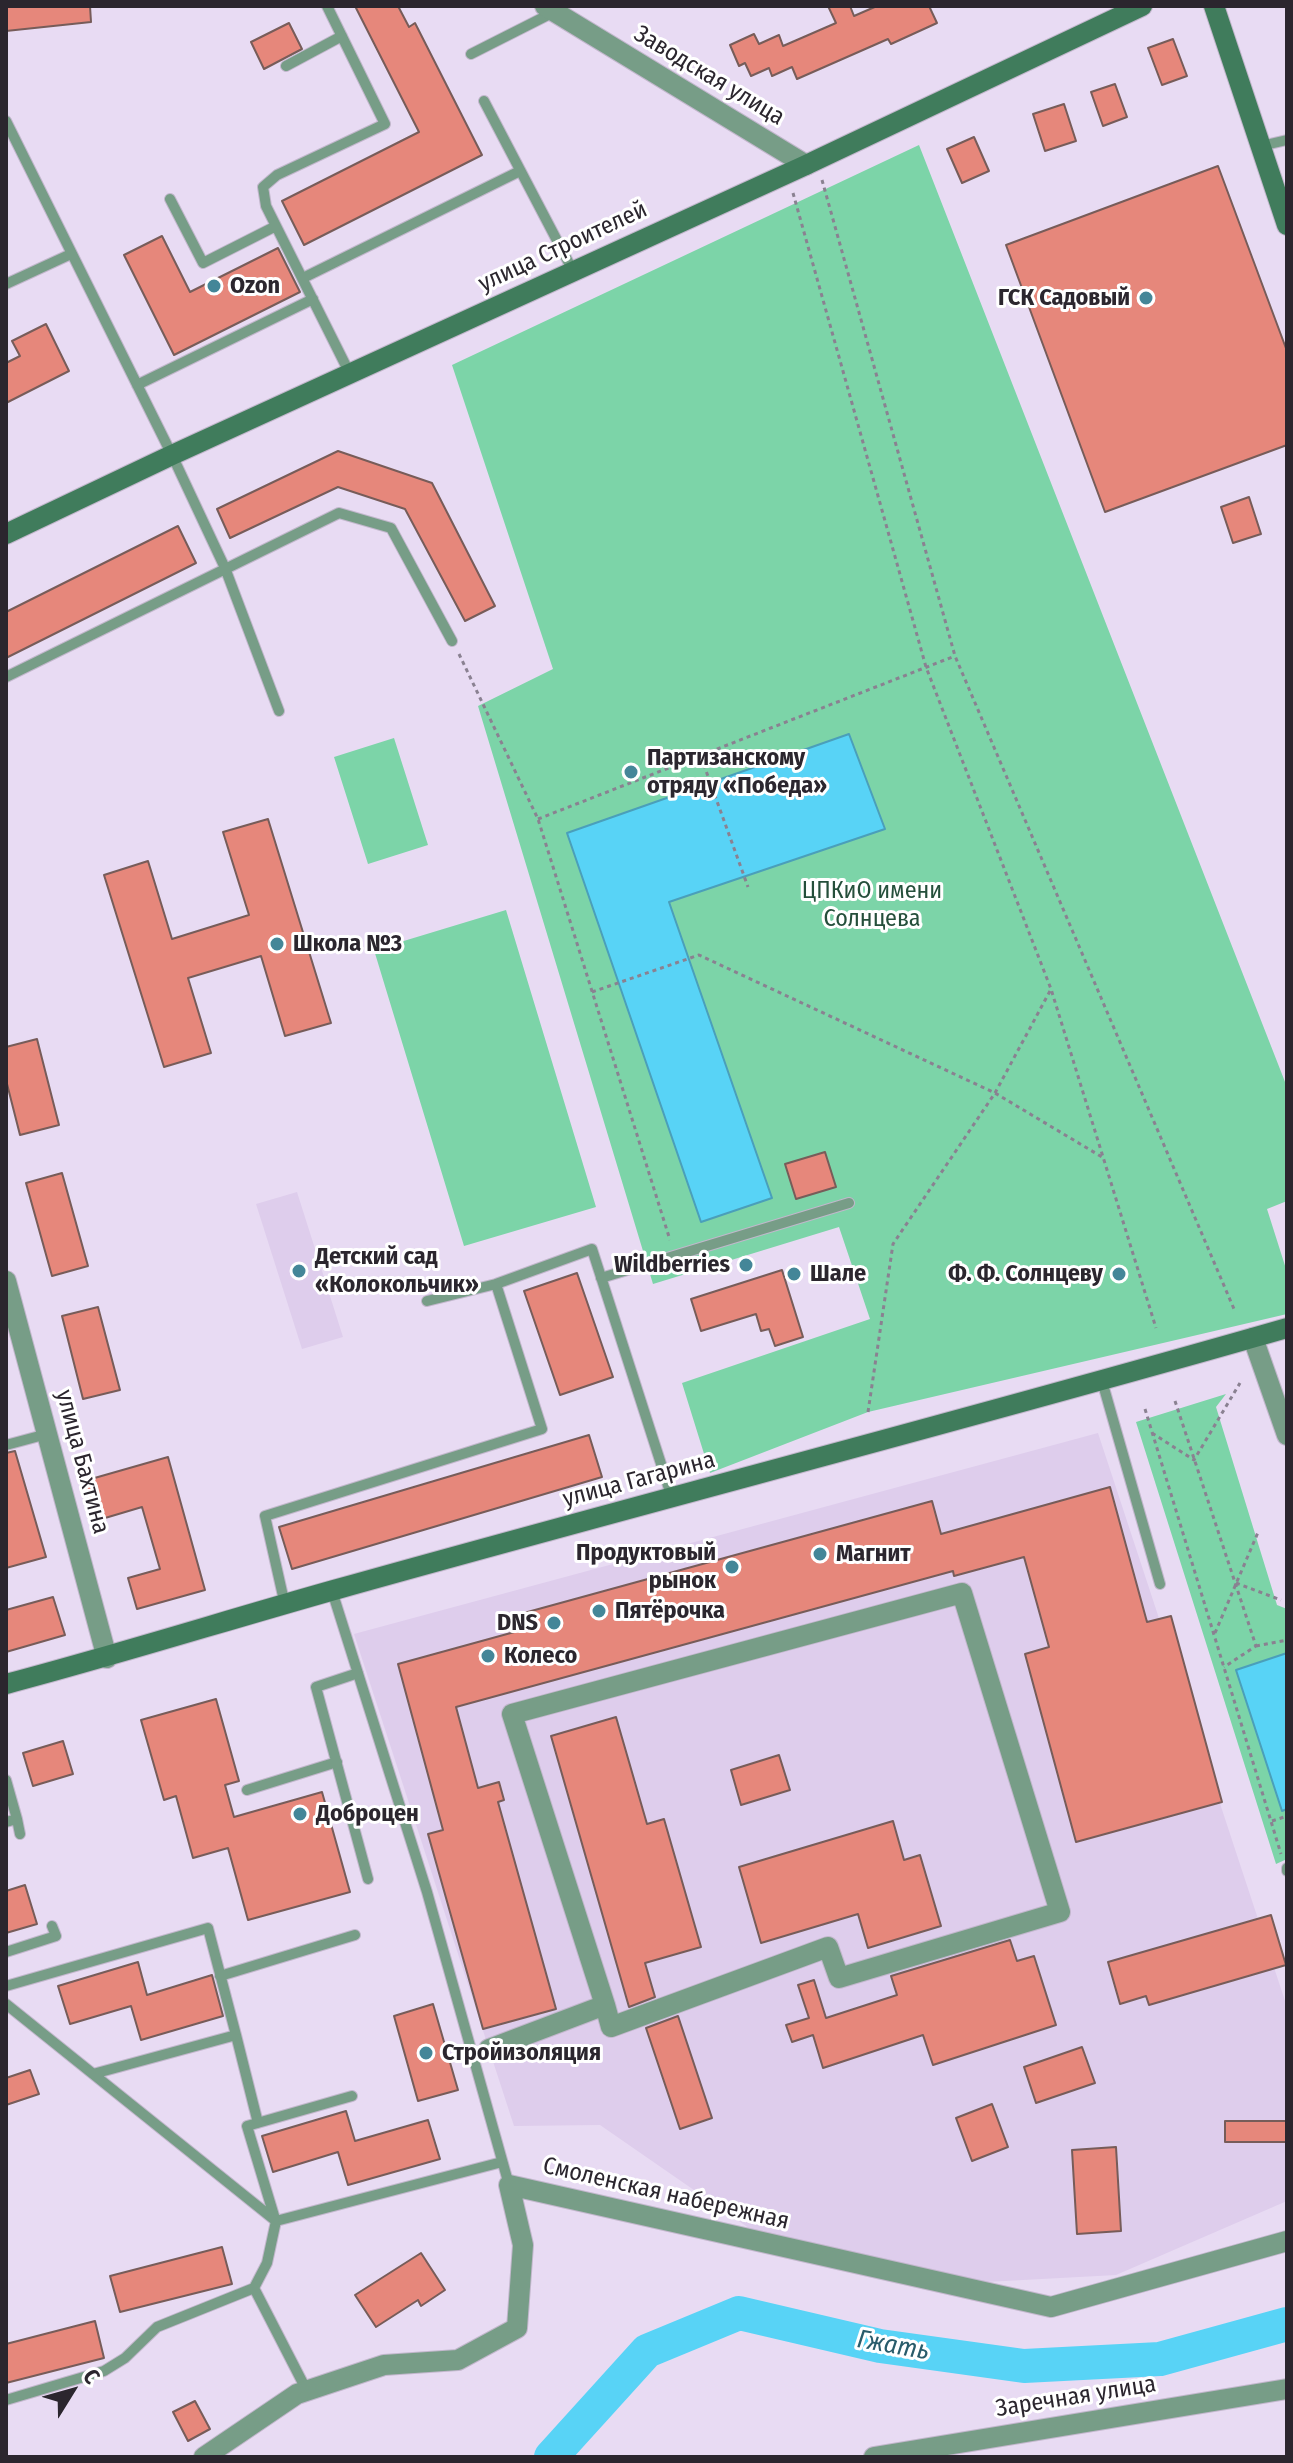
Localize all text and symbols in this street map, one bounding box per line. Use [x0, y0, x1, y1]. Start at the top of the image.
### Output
street label: Заводская улица [629, 20, 789, 132]
street label: улица Строителей [474, 195, 652, 299]
place label: Ozon [230, 272, 280, 300]
marker: Ozon [205, 277, 223, 295]
place label: ГСК Садовый [998, 284, 1130, 312]
marker: ГСК Садовый [1137, 289, 1155, 307]
place label: Партизанскому отряду «Победа» [647, 744, 827, 800]
marker: Партизанскому отряду «Победа» [622, 763, 640, 781]
park label: ЦПКиО имени Солнцева [802, 877, 942, 933]
place label: Школа №3 [293, 930, 402, 958]
marker: Школа №3 [268, 935, 286, 953]
place label: Детский сад «Колокольчик» [315, 1243, 479, 1299]
place label: Wildberries [614, 1251, 730, 1279]
marker: Wildberries [737, 1256, 755, 1274]
place label: Шале [810, 1260, 866, 1288]
place label: Ф. Ф. Солнцеву [948, 1260, 1103, 1288]
marker: Детский сад «Колокольчик» [290, 1262, 308, 1280]
marker: Шале [785, 1265, 803, 1283]
marker: Ф. Ф. Солнцеву [1110, 1265, 1128, 1283]
street label: улица Бахтина [49, 1387, 115, 1537]
street label: улица Гагарина [560, 1446, 718, 1514]
place label: Продуктовый рынок [576, 1539, 716, 1595]
place label: Магнит [836, 1540, 911, 1568]
marker: Магнит [811, 1545, 829, 1563]
marker: Продуктовый рынок [723, 1558, 741, 1576]
place label: Пятёрочка [615, 1597, 725, 1625]
marker: Пятёрочка [590, 1602, 608, 1620]
place label: DNS [497, 1609, 538, 1637]
marker: DNS [545, 1614, 563, 1632]
place label: Колесо [504, 1642, 577, 1670]
marker: Колесо [479, 1647, 497, 1665]
place label: Доброцен [316, 1800, 419, 1828]
marker: Доброцен [291, 1805, 309, 1823]
place label: Стройизоляция [442, 2039, 601, 2067]
marker: Стройизоляция [417, 2044, 435, 2062]
street label: Смоленская набережная [540, 2152, 792, 2236]
water label: Гжать [855, 2324, 931, 2368]
north arrow [32, 2351, 112, 2431]
text: С [77, 2364, 106, 2389]
street label: Заречная улица [994, 2370, 1158, 2424]

